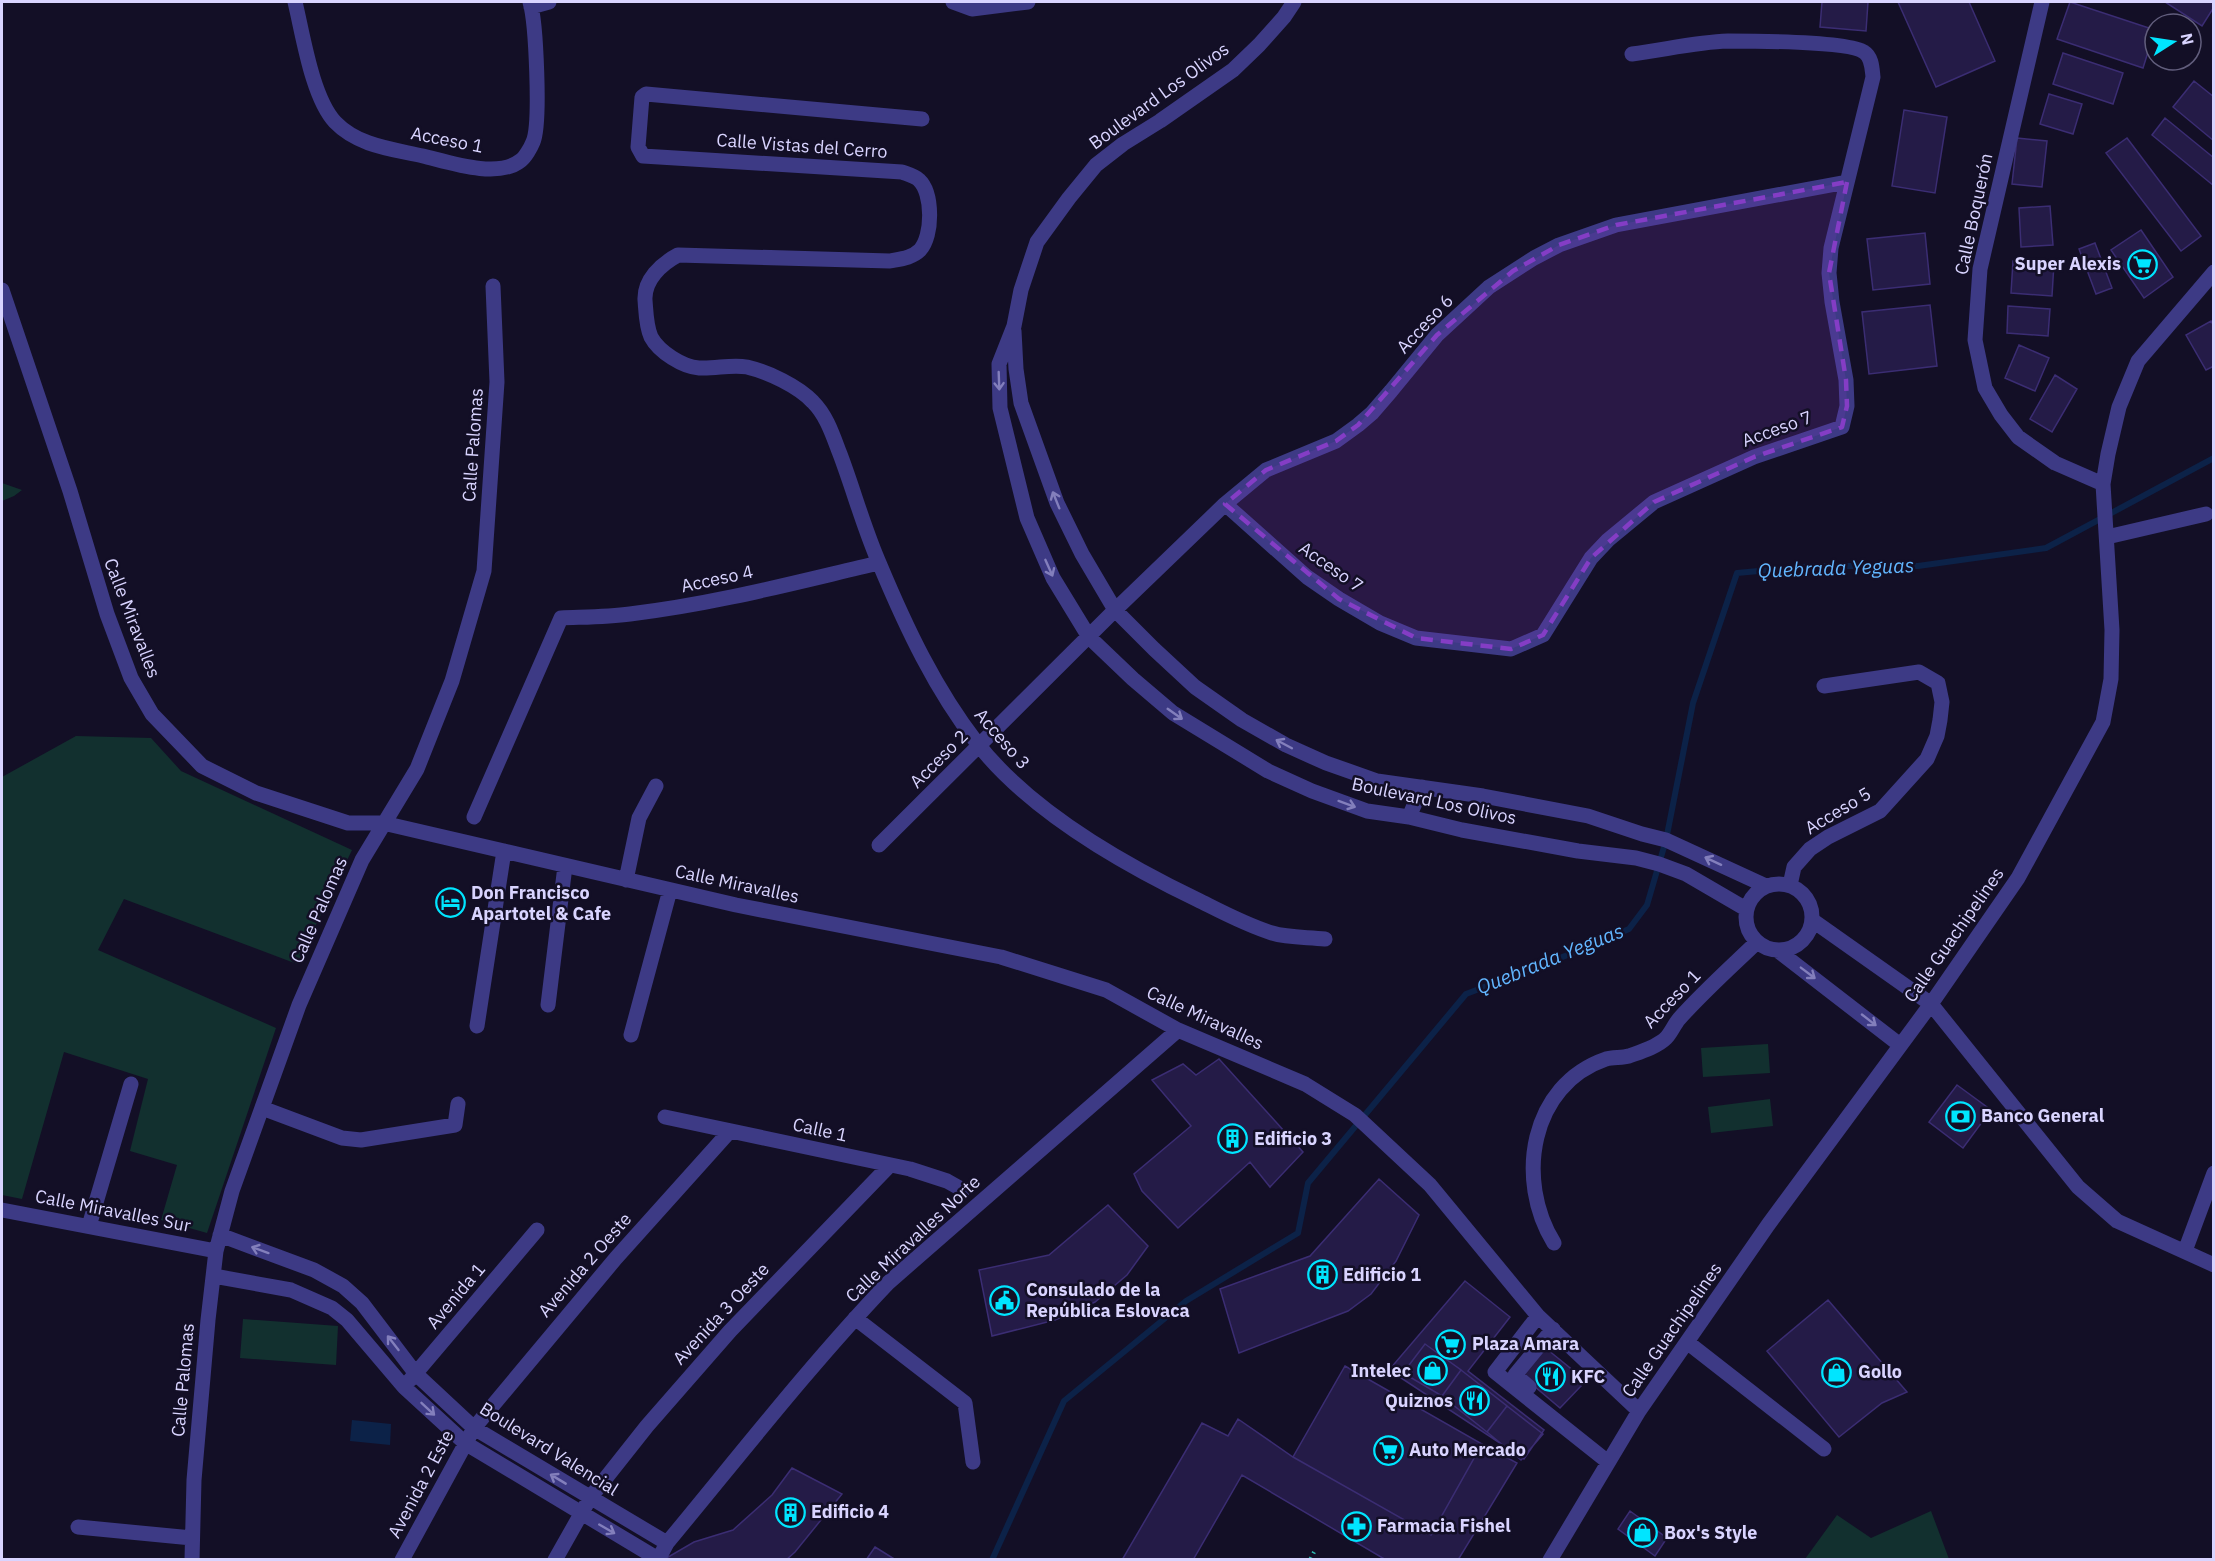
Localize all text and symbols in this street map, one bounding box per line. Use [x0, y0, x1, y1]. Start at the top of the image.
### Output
north arrow [2143, 12, 2203, 72]
text: N [2177, 31, 2199, 47]
street label: Boulevard Los Olivos [1084, 37, 1233, 154]
street label: Acceso 1 [409, 121, 485, 158]
street label: Calle Vistas del Cerro [716, 128, 888, 163]
street label: Calle Boquerón [1949, 151, 1998, 277]
supermarket icon: Super Alexis [2126, 248, 2158, 280]
place label: Super Alexis [2015, 252, 2121, 275]
street label: Acceso 6 [1391, 289, 1458, 358]
one-way arrow [994, 371, 1005, 391]
street label: Calle Palomas [457, 387, 488, 503]
street label: Acceso 7 [1738, 405, 1815, 452]
one-way arrow [1050, 491, 1061, 510]
street label: Acceso 7 [1295, 536, 1368, 597]
water label: Quebrada Yeguas [1757, 551, 1915, 584]
street label: Calle Miravalles [99, 555, 166, 681]
one-way arrow [1044, 559, 1055, 577]
street label: Acceso 4 [679, 560, 755, 597]
street label: Acceso 3 [970, 703, 1035, 774]
one-way arrow [1167, 708, 1183, 720]
street label: Acceso 2 [905, 725, 973, 793]
one-way arrow [1276, 738, 1293, 750]
street label: Boulevard Los Olivos [1350, 772, 1519, 829]
street label: Acceso 5 [1800, 782, 1875, 839]
one-way arrow [1337, 799, 1356, 810]
street label: Calle Palomas [285, 853, 352, 967]
one-way arrow [1704, 854, 1722, 866]
street label: Calle Miravalles [673, 859, 801, 908]
street label: Calle Guachipelines [1898, 863, 2009, 1007]
place label: Don Francisco Apartotel & Cafe [471, 881, 611, 925]
hotel icon: Don Francisco Apartotel & Cafe [434, 887, 466, 919]
water label: Quebrada Yeguas [1472, 917, 1627, 1000]
street label: Acceso 1 [1638, 964, 1705, 1033]
one-way arrow [1799, 967, 1815, 979]
street label: Calle Miravalles [1143, 980, 1267, 1055]
one-way arrow [1861, 1014, 1877, 1027]
bank icon: Banco General [1944, 1100, 1976, 1132]
place label: Banco General [1981, 1104, 2105, 1127]
street label: Calle 1 [791, 1113, 850, 1147]
building icon: Edificio 3 [1217, 1123, 1249, 1155]
place label: Edificio 3 [1254, 1127, 1332, 1150]
street label: Calle Miravalles Norte [840, 1170, 985, 1307]
street label: Calle Miravalles Sur [33, 1184, 193, 1237]
street label: Avenida 2 Oeste [533, 1208, 636, 1322]
one-way arrow [251, 1243, 270, 1254]
street label: Avenida 1 [421, 1258, 490, 1334]
street label: Avenida 3 Oeste [667, 1258, 774, 1369]
street label: Calle Guachipelines [1616, 1258, 1727, 1402]
building icon: Edificio 1 [1306, 1259, 1338, 1291]
place label: Edificio 1 [1343, 1263, 1421, 1286]
place label: Consulado de la República Eslovaca [1026, 1278, 1190, 1322]
public building icon: Consulado de la República Eslovaca [989, 1284, 1021, 1316]
street label: Calle Palomas [166, 1322, 199, 1438]
supermarket icon: Plaza Amara [1435, 1328, 1467, 1360]
place label: Plaza Amara [1472, 1332, 1579, 1355]
one-way arrow [386, 1336, 399, 1352]
shop icon: Intelec [1416, 1355, 1448, 1387]
shop icon: Gollo [1821, 1356, 1853, 1388]
place label: Intelec [1351, 1359, 1411, 1382]
place label: Gollo [1858, 1360, 1902, 1383]
restaurant icon: KFC [1534, 1361, 1566, 1393]
place label: KFC [1571, 1365, 1606, 1388]
restaurant icon: Quiznos [1458, 1385, 1490, 1417]
place label: Quiznos [1385, 1389, 1453, 1412]
street label: Boulevard Valencial [476, 1397, 623, 1501]
one-way arrow [421, 1402, 436, 1416]
street label: Avenida 2 Este [382, 1426, 459, 1542]
supermarket icon: Auto Mercado [1372, 1434, 1404, 1466]
place label: Auto Mercado [1409, 1438, 1526, 1461]
one-way arrow [550, 1472, 567, 1484]
building icon: Edificio 4 [774, 1496, 806, 1528]
place label: Edificio 4 [811, 1500, 889, 1523]
pharmacy icon: Farmacia Fishel [1340, 1510, 1372, 1542]
place label: Farmacia Fishel [1377, 1514, 1511, 1537]
shop icon: Box's Style [1627, 1517, 1659, 1549]
place label: Box's Style [1664, 1521, 1757, 1544]
one-way arrow [598, 1524, 615, 1536]

